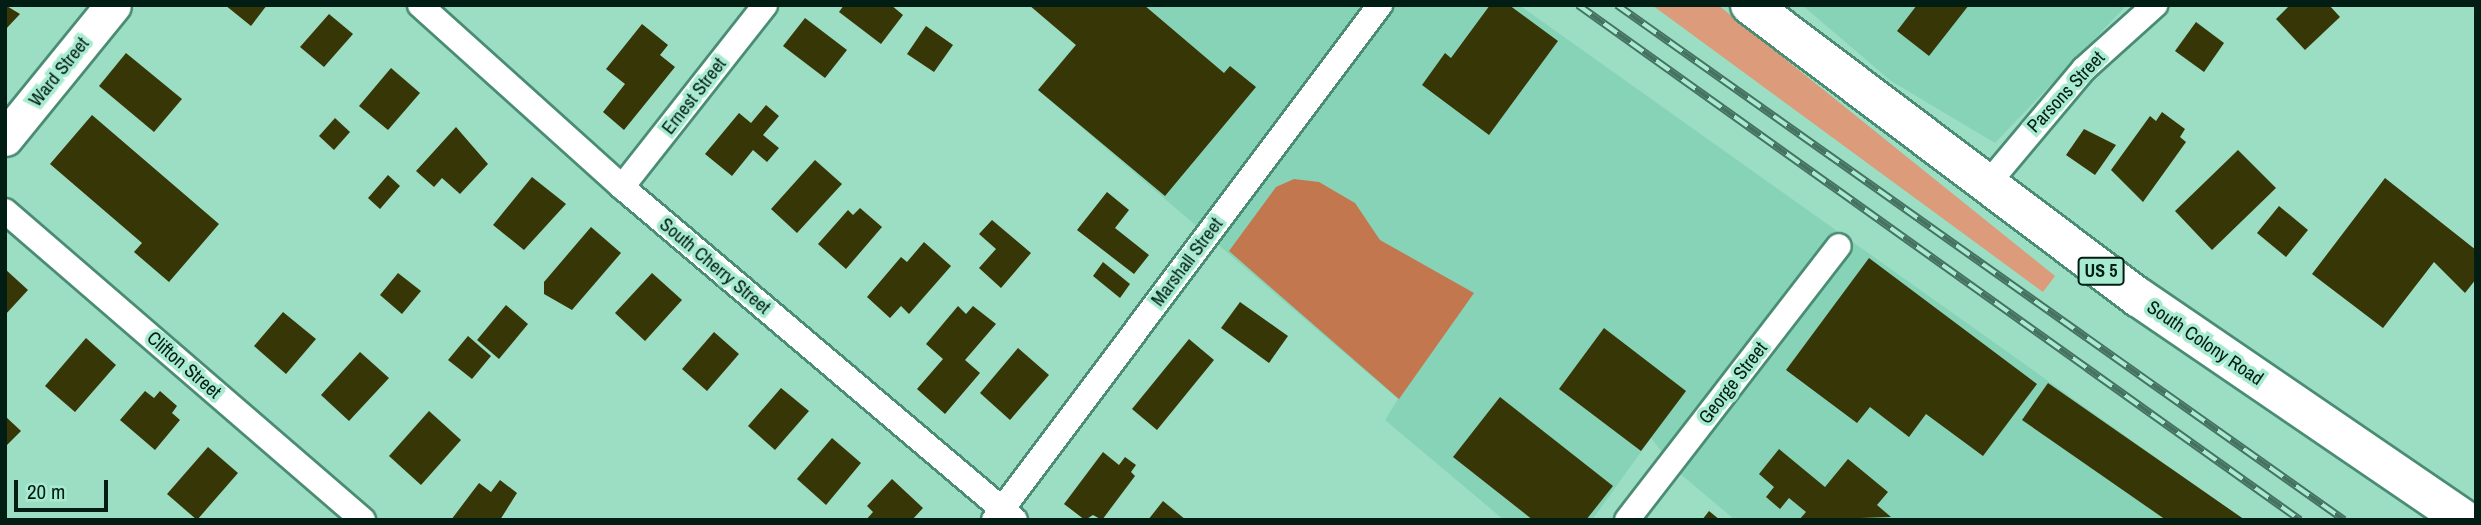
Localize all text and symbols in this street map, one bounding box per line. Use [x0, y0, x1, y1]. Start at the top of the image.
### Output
street label: Ward Street [24, 33, 94, 111]
street label: Parsons Street [2023, 47, 2109, 137]
street label: Ernest Street [657, 53, 731, 139]
street label: South Cherry Street [655, 213, 775, 319]
street label: Marshall Street [1146, 213, 1228, 311]
road number: US 5 [2076, 256, 2126, 286]
street label: South Colony Road [2143, 296, 2267, 390]
street label: Clifton Street [142, 327, 226, 403]
street label: George Street [1694, 337, 1772, 429]
scale bar [18, 466, 112, 510]
text: 20 m [27, 477, 65, 506]

